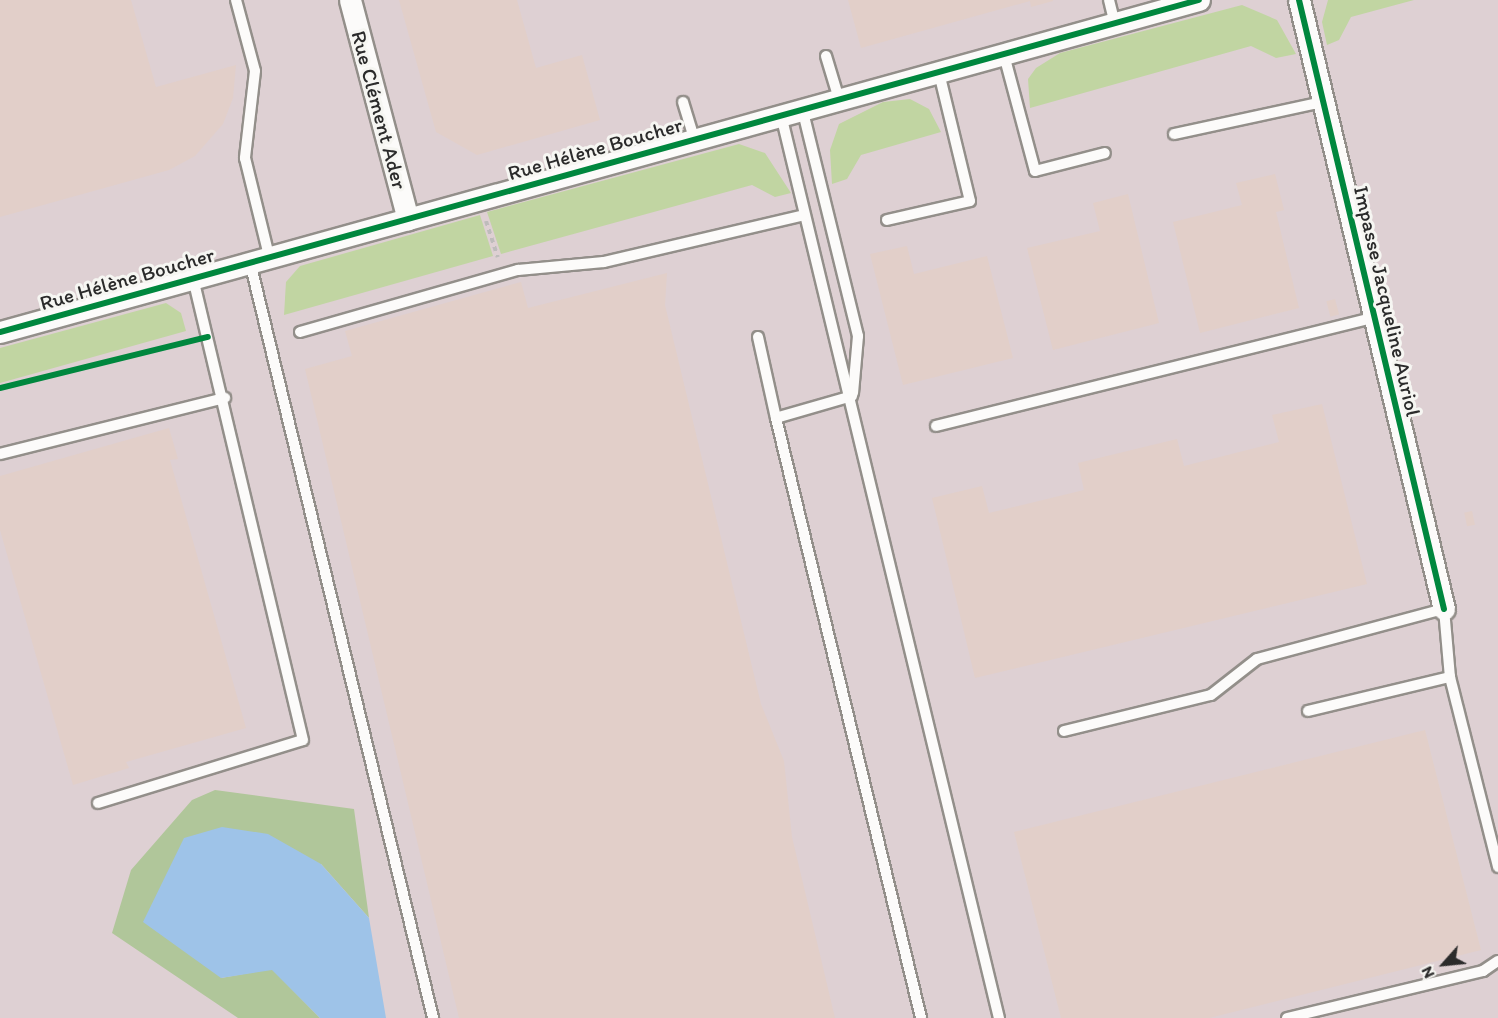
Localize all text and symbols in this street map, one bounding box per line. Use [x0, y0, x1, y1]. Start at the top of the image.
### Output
street label: Rue Clément Ader [346, 28, 412, 192]
street label: Rue Hélène Boucher [505, 112, 685, 186]
street label: Impasse Jacqueline Auriol [1348, 183, 1426, 419]
street label: Rue Hélène Boucher [37, 242, 217, 316]
north arrow [1414, 934, 1474, 994]
text: N [1417, 963, 1438, 982]

